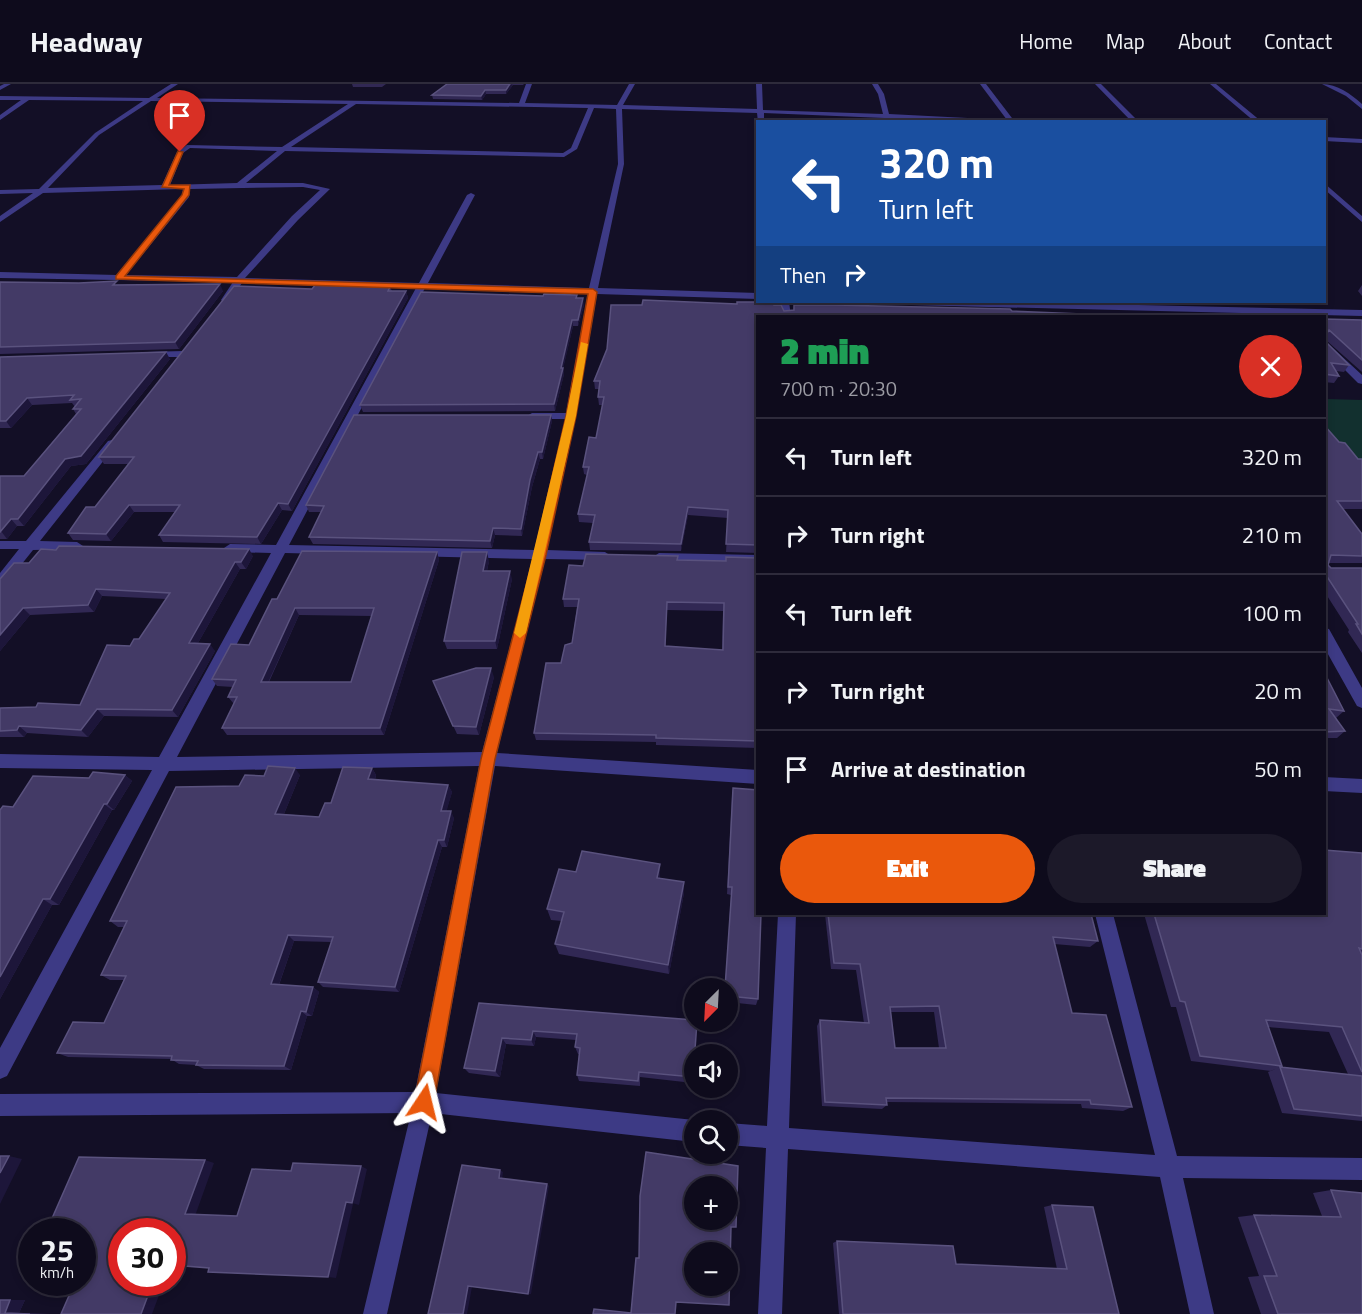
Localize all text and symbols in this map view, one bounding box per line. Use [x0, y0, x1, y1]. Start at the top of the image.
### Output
text: Headway [30, 20, 142, 63]
text: Home [1019, 25, 1073, 57]
text: Map [1106, 25, 1145, 57]
text: About [1178, 25, 1231, 57]
text: Contact [1264, 25, 1332, 57]
pin [154, 90, 205, 152]
icon: arrive [163, 99, 196, 132]
text: 320 m [879, 130, 994, 194]
icon: left [780, 144, 858, 222]
text: Turn left [879, 188, 973, 229]
text: Then [780, 258, 826, 292]
icon: right [838, 258, 871, 291]
text: 2 min [780, 323, 869, 378]
button: close [1239, 335, 1302, 398]
text: 700 m · 20:30 [780, 373, 897, 404]
text: Turn left [831, 440, 912, 474]
text: 320 m [1242, 440, 1302, 474]
icon: left [780, 441, 813, 474]
text: Turn right [831, 518, 925, 552]
text: 210 m [1242, 518, 1302, 552]
icon: right [780, 519, 813, 552]
text: Turn left [831, 596, 912, 630]
text: 100 m [1242, 596, 1302, 630]
icon: left [780, 597, 813, 630]
text: Turn right [831, 674, 925, 708]
text: 20 m [1254, 674, 1302, 708]
icon: right [780, 675, 813, 708]
text: Arrive at destination [831, 752, 1026, 786]
text: 50 m [1254, 752, 1302, 786]
icon: arrive [780, 753, 813, 786]
button: Exit [780, 834, 1035, 903]
button: Share [1047, 834, 1302, 903]
north arrow [684, 978, 738, 1032]
map controls [684, 978, 738, 1296]
button: sound [684, 1044, 738, 1098]
position arrow [392, 1070, 456, 1134]
button: search [684, 1110, 738, 1164]
button: + [684, 1176, 738, 1230]
speed limit sign: 30 [108, 1218, 186, 1296]
text: 25 [40, 1227, 74, 1273]
button: − [684, 1242, 738, 1296]
text: km/h [40, 1261, 74, 1284]

